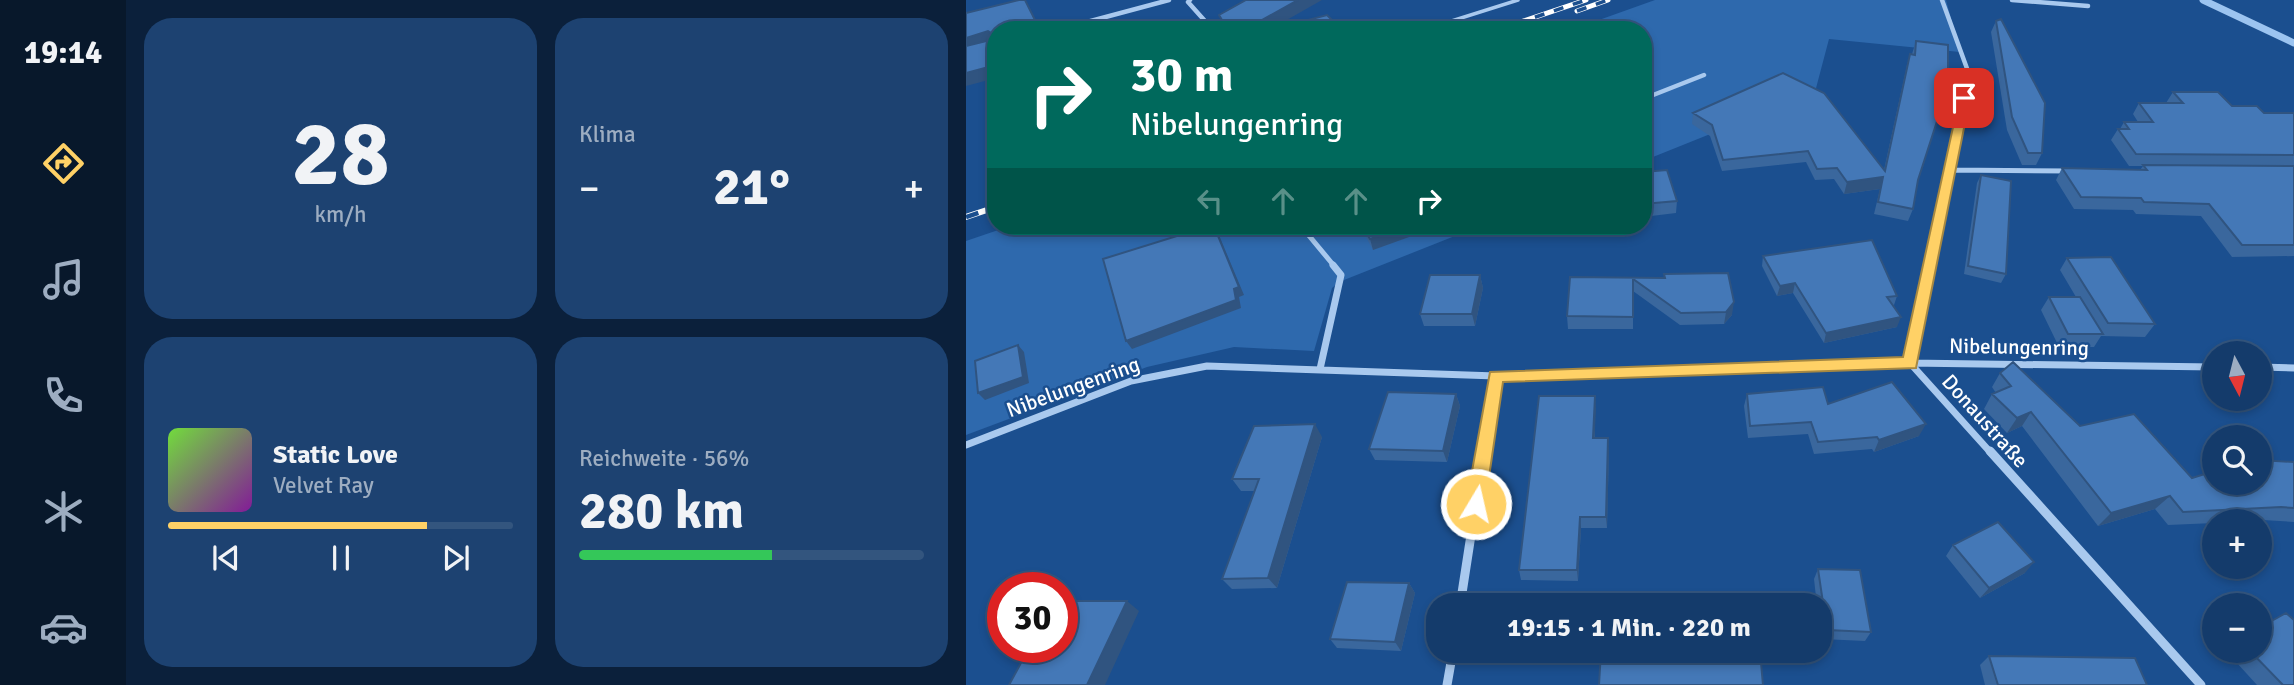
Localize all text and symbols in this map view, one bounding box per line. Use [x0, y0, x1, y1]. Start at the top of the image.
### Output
text: 19:14 [24, 33, 102, 72]
text: 30 m [1130, 45, 1233, 105]
icon: right [1015, 49, 1106, 140]
pin [1934, 68, 1994, 128]
icon: arrive [1945, 79, 1983, 117]
text: 28 [291, 98, 390, 211]
text: Nibelungenring [1130, 105, 1343, 144]
text: Klima [579, 120, 636, 149]
icon: directions [39, 139, 88, 188]
text: 21° [713, 155, 790, 219]
text: − [579, 165, 600, 212]
text: + [903, 165, 924, 212]
icon: left [1191, 182, 1229, 220]
icon: ahead [1264, 182, 1302, 220]
icon: ahead [1337, 182, 1375, 220]
icon: right [1410, 182, 1448, 220]
text: km/h [314, 200, 367, 229]
icon: music [39, 255, 88, 304]
street label: Nibelungenring [1949, 333, 2089, 361]
north arrow [2202, 341, 2272, 411]
map controls [2202, 341, 2272, 663]
street label: Nibelungenring [1003, 351, 1143, 423]
street label: Donaustraße [1936, 369, 2034, 473]
icon: phone [39, 371, 88, 420]
button: search [2202, 425, 2272, 495]
text: Static Love [273, 439, 398, 471]
text: Reichweite · 56% [579, 444, 749, 473]
position arrow [1439, 467, 1513, 541]
text: Velvet Ray [273, 471, 374, 500]
text: 280 km [579, 479, 744, 543]
icon: climate [39, 487, 88, 536]
button: + [2202, 509, 2272, 579]
icon: previous [207, 539, 245, 577]
icon: pause [322, 539, 360, 577]
icon: next [437, 539, 475, 577]
speed limit sign: 30 [987, 572, 1078, 663]
button: − [2202, 593, 2272, 663]
icon: car [39, 603, 88, 652]
text: 19:15 · 1 Min. · 220 m [1507, 612, 1751, 644]

